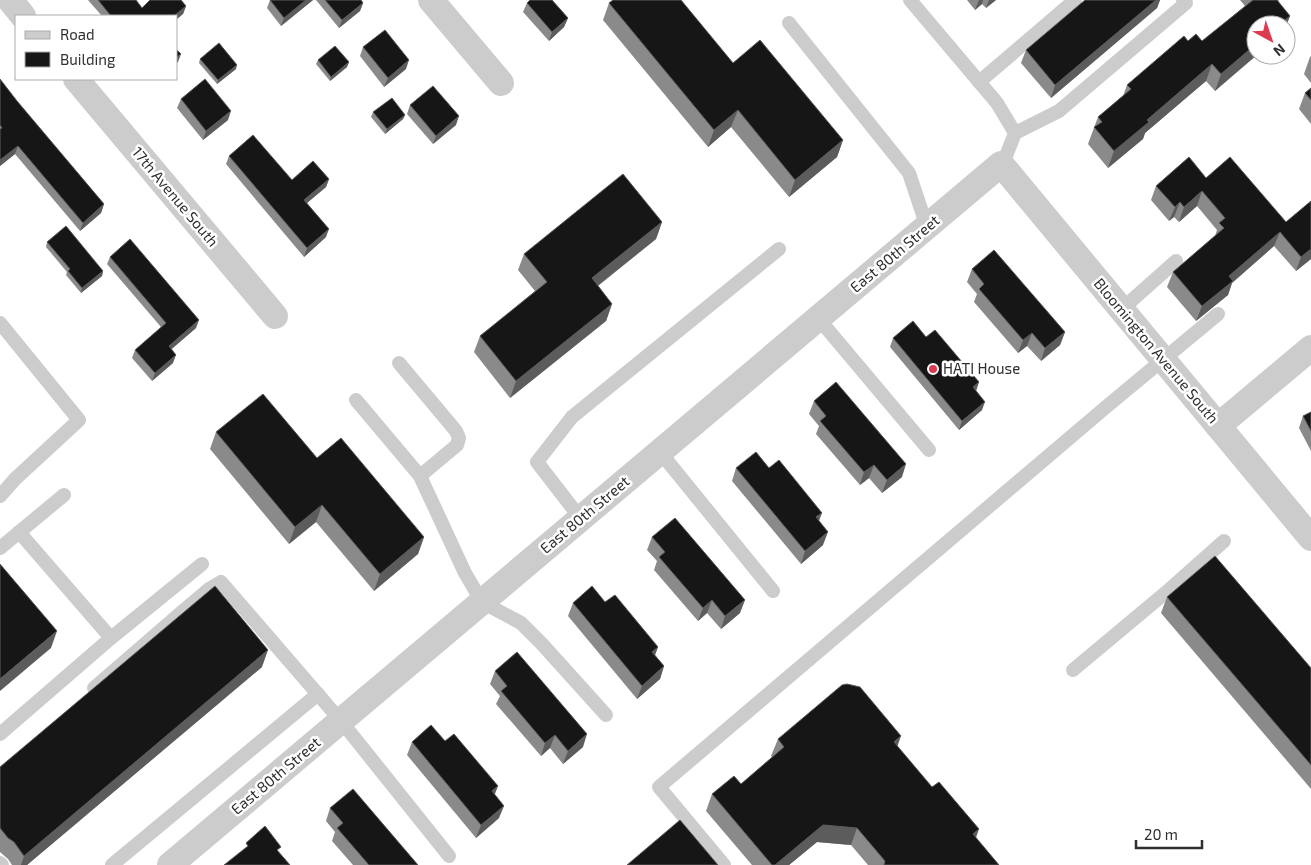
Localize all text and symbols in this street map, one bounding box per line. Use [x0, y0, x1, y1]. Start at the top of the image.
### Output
legend [15, 15, 178, 80]
north arrow [1246, 15, 1296, 65]
text: Road [60, 25, 95, 43]
text: N [1270, 41, 1289, 60]
text: Building [60, 50, 116, 68]
street label: 17th Avenue South [129, 143, 223, 250]
street label: East 80th Street [846, 211, 943, 296]
street label: Bloomington Avenue South [1091, 274, 1223, 427]
place label: HATI House [943, 359, 1020, 377]
marker: HATI House [927, 363, 939, 375]
street label: East 80th Street [536, 472, 633, 557]
street label: East 80th Street [227, 733, 324, 818]
scale bar [1136, 818, 1202, 850]
text: 20 m [1144, 825, 1178, 843]

